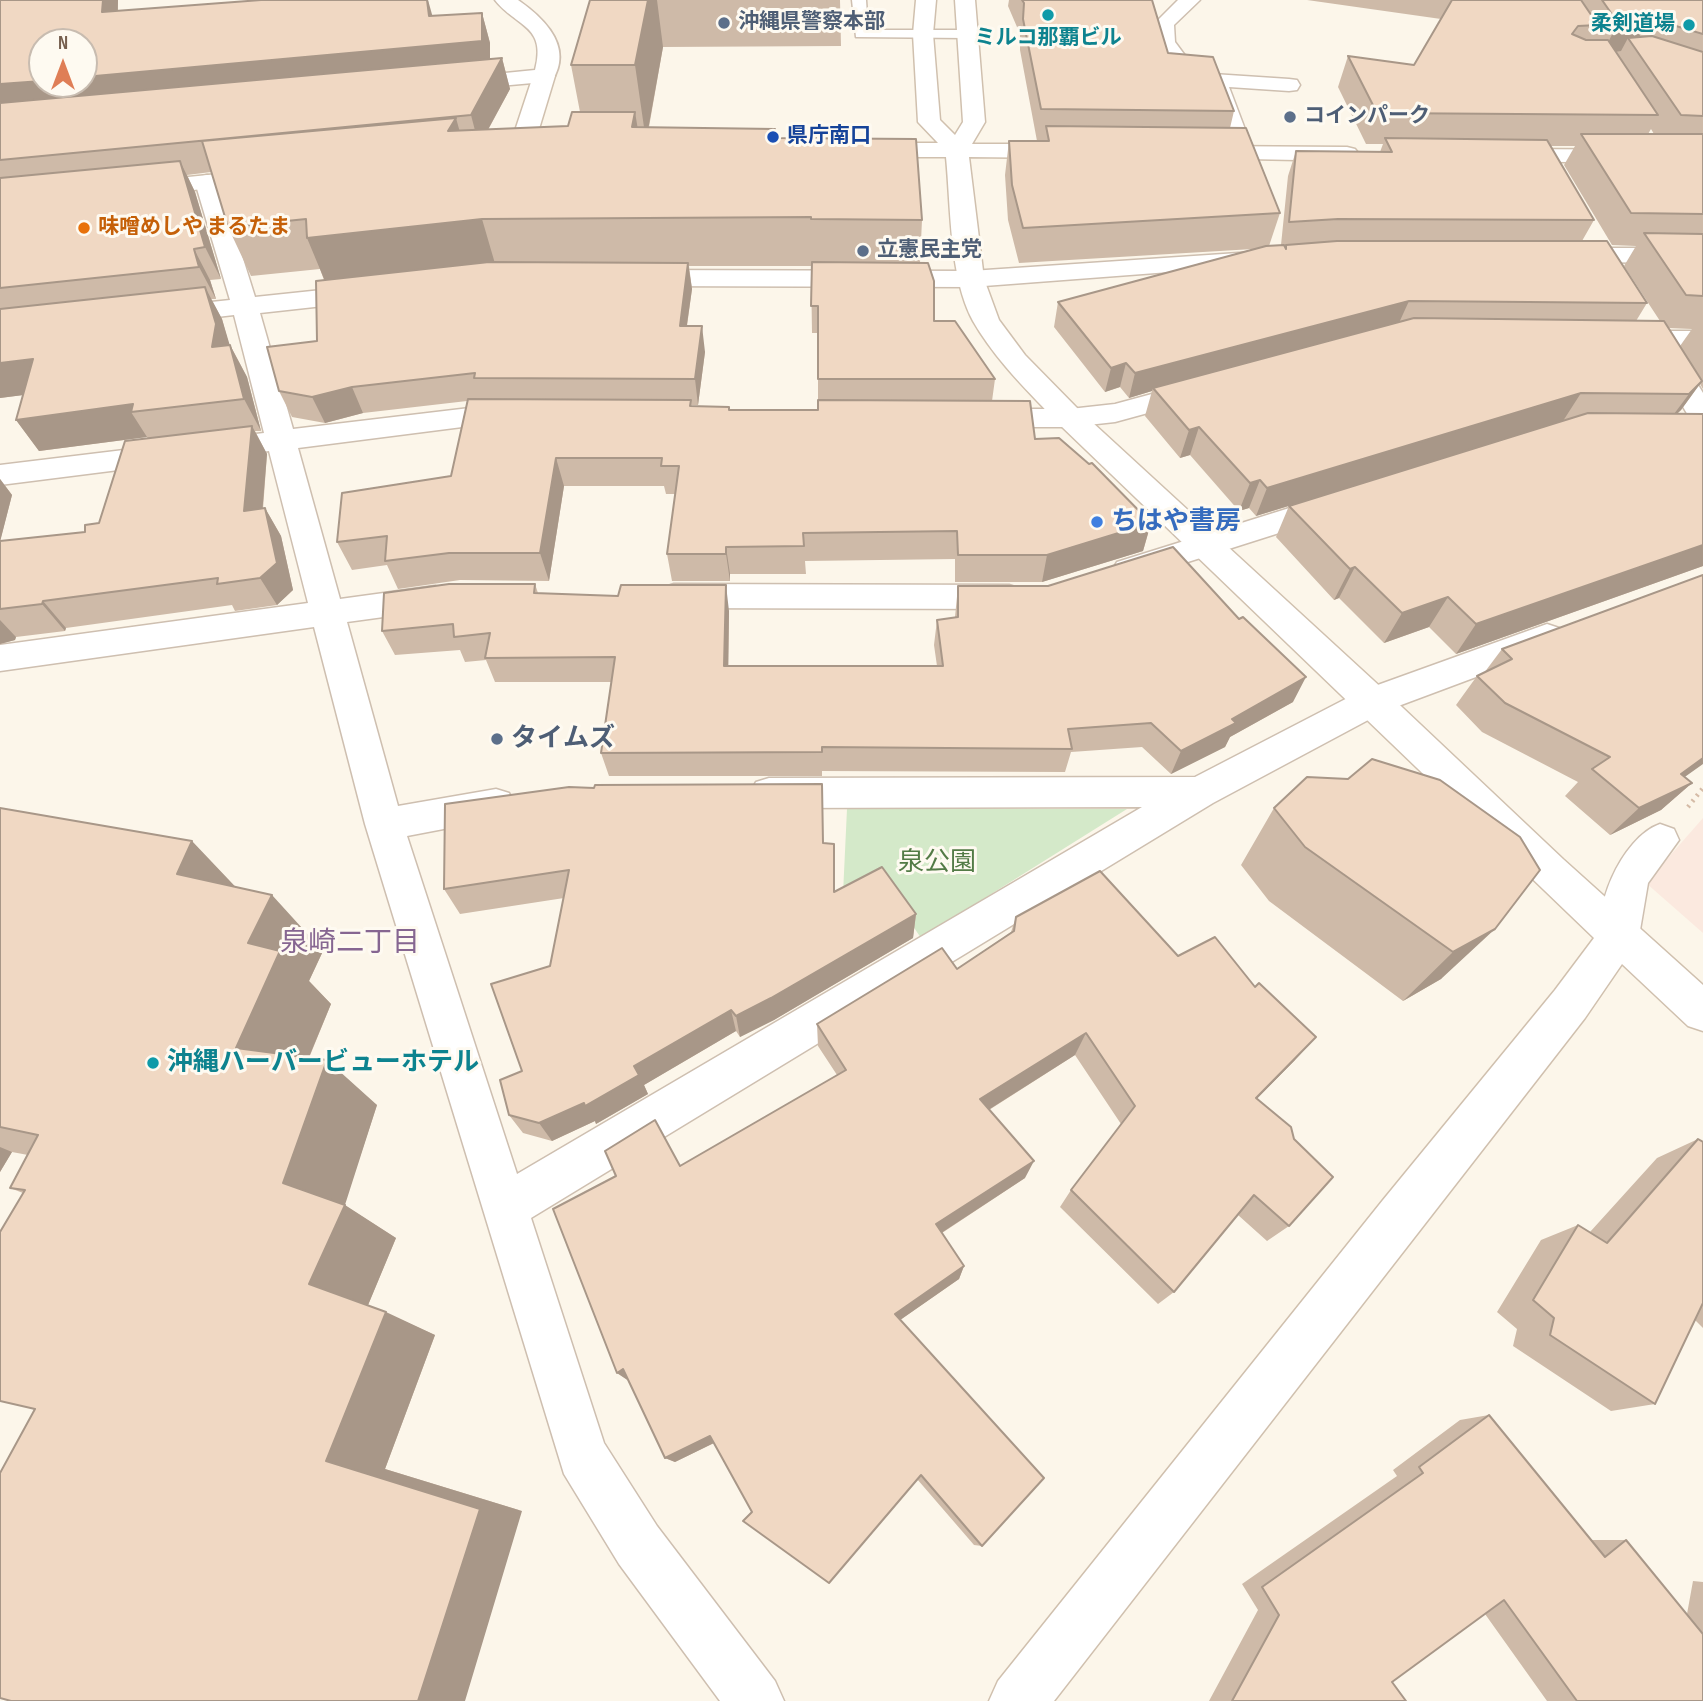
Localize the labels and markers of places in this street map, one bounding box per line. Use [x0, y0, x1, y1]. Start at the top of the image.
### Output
marker: ミルコ那覇ビル [1040, 7, 1056, 23]
place label: 沖縄県警察本部 [738, 10, 885, 36]
place label: 柔剣道場 [1591, 12, 1675, 38]
marker: 沖縄県警察本部 [716, 15, 732, 31]
marker: 柔剣道場 [1681, 17, 1697, 33]
place label: ミルコ那覇ビル [975, 26, 1121, 52]
place label: コインパーク [1304, 104, 1430, 130]
marker: コインパーク [1282, 109, 1298, 125]
place label: 県庁南口 [787, 124, 871, 150]
marker: 県庁南口 [765, 129, 781, 145]
place label: 味噌めしや まるたま [98, 215, 290, 241]
marker: 味噌めしや まるたま [76, 220, 92, 236]
place label: 立憲民主党 [877, 238, 982, 264]
marker: 立憲民主党 [855, 243, 871, 259]
place label: ちはや書房 [1111, 506, 1241, 538]
marker: ちはや書房 [1089, 514, 1105, 530]
place label: タイムズ [511, 723, 615, 755]
marker: タイムズ [489, 731, 505, 747]
place label: 沖縄ハーバービューホテル [167, 1047, 479, 1079]
marker: 沖縄ハーバービューホテル [145, 1055, 161, 1071]

